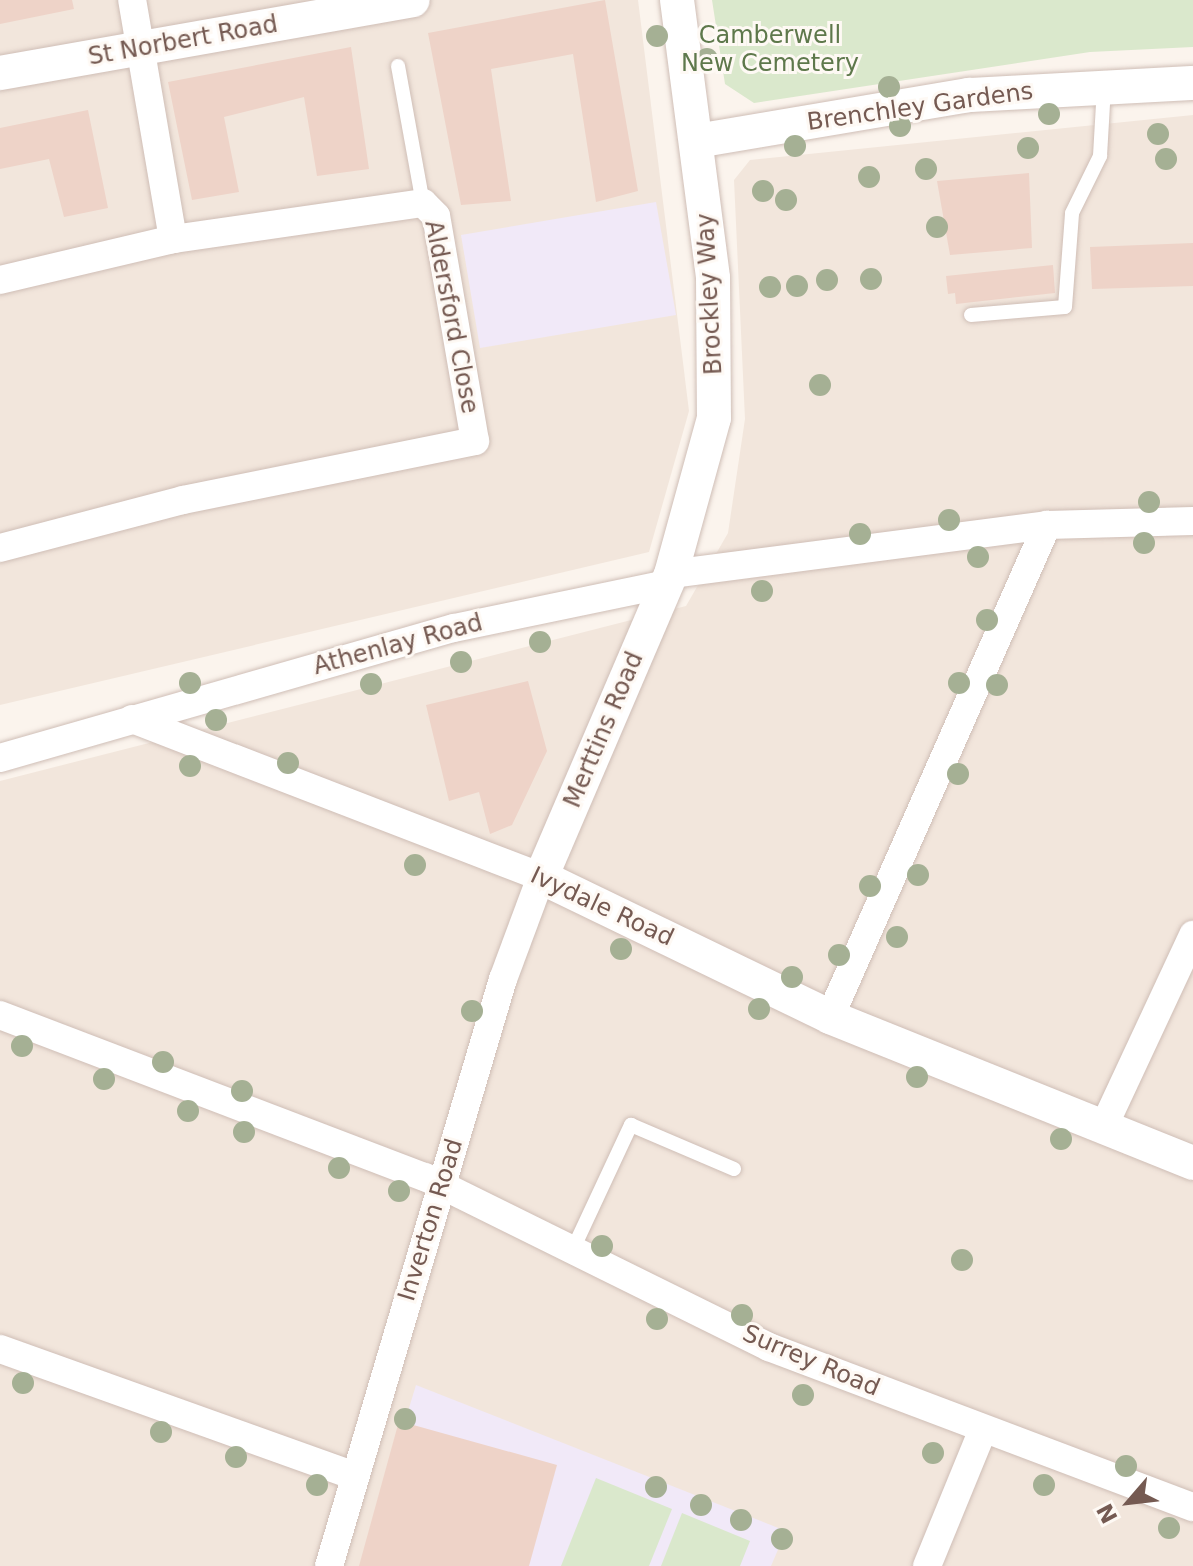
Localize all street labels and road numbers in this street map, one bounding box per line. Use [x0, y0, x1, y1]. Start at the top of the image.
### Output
street label: St Norbert Road [86, 10, 280, 72]
street label: Brenchley Gardens [805, 77, 1035, 137]
street label: Brockley Way [691, 212, 729, 376]
street label: Aldersford Close [418, 218, 484, 416]
street label: Athenlay Road [310, 609, 486, 681]
street label: Merttins Road [558, 648, 650, 812]
street label: Ivydale Road [526, 861, 678, 953]
street label: Inverton Road [393, 1135, 469, 1305]
street label: Surrey Road [738, 1319, 884, 1403]

